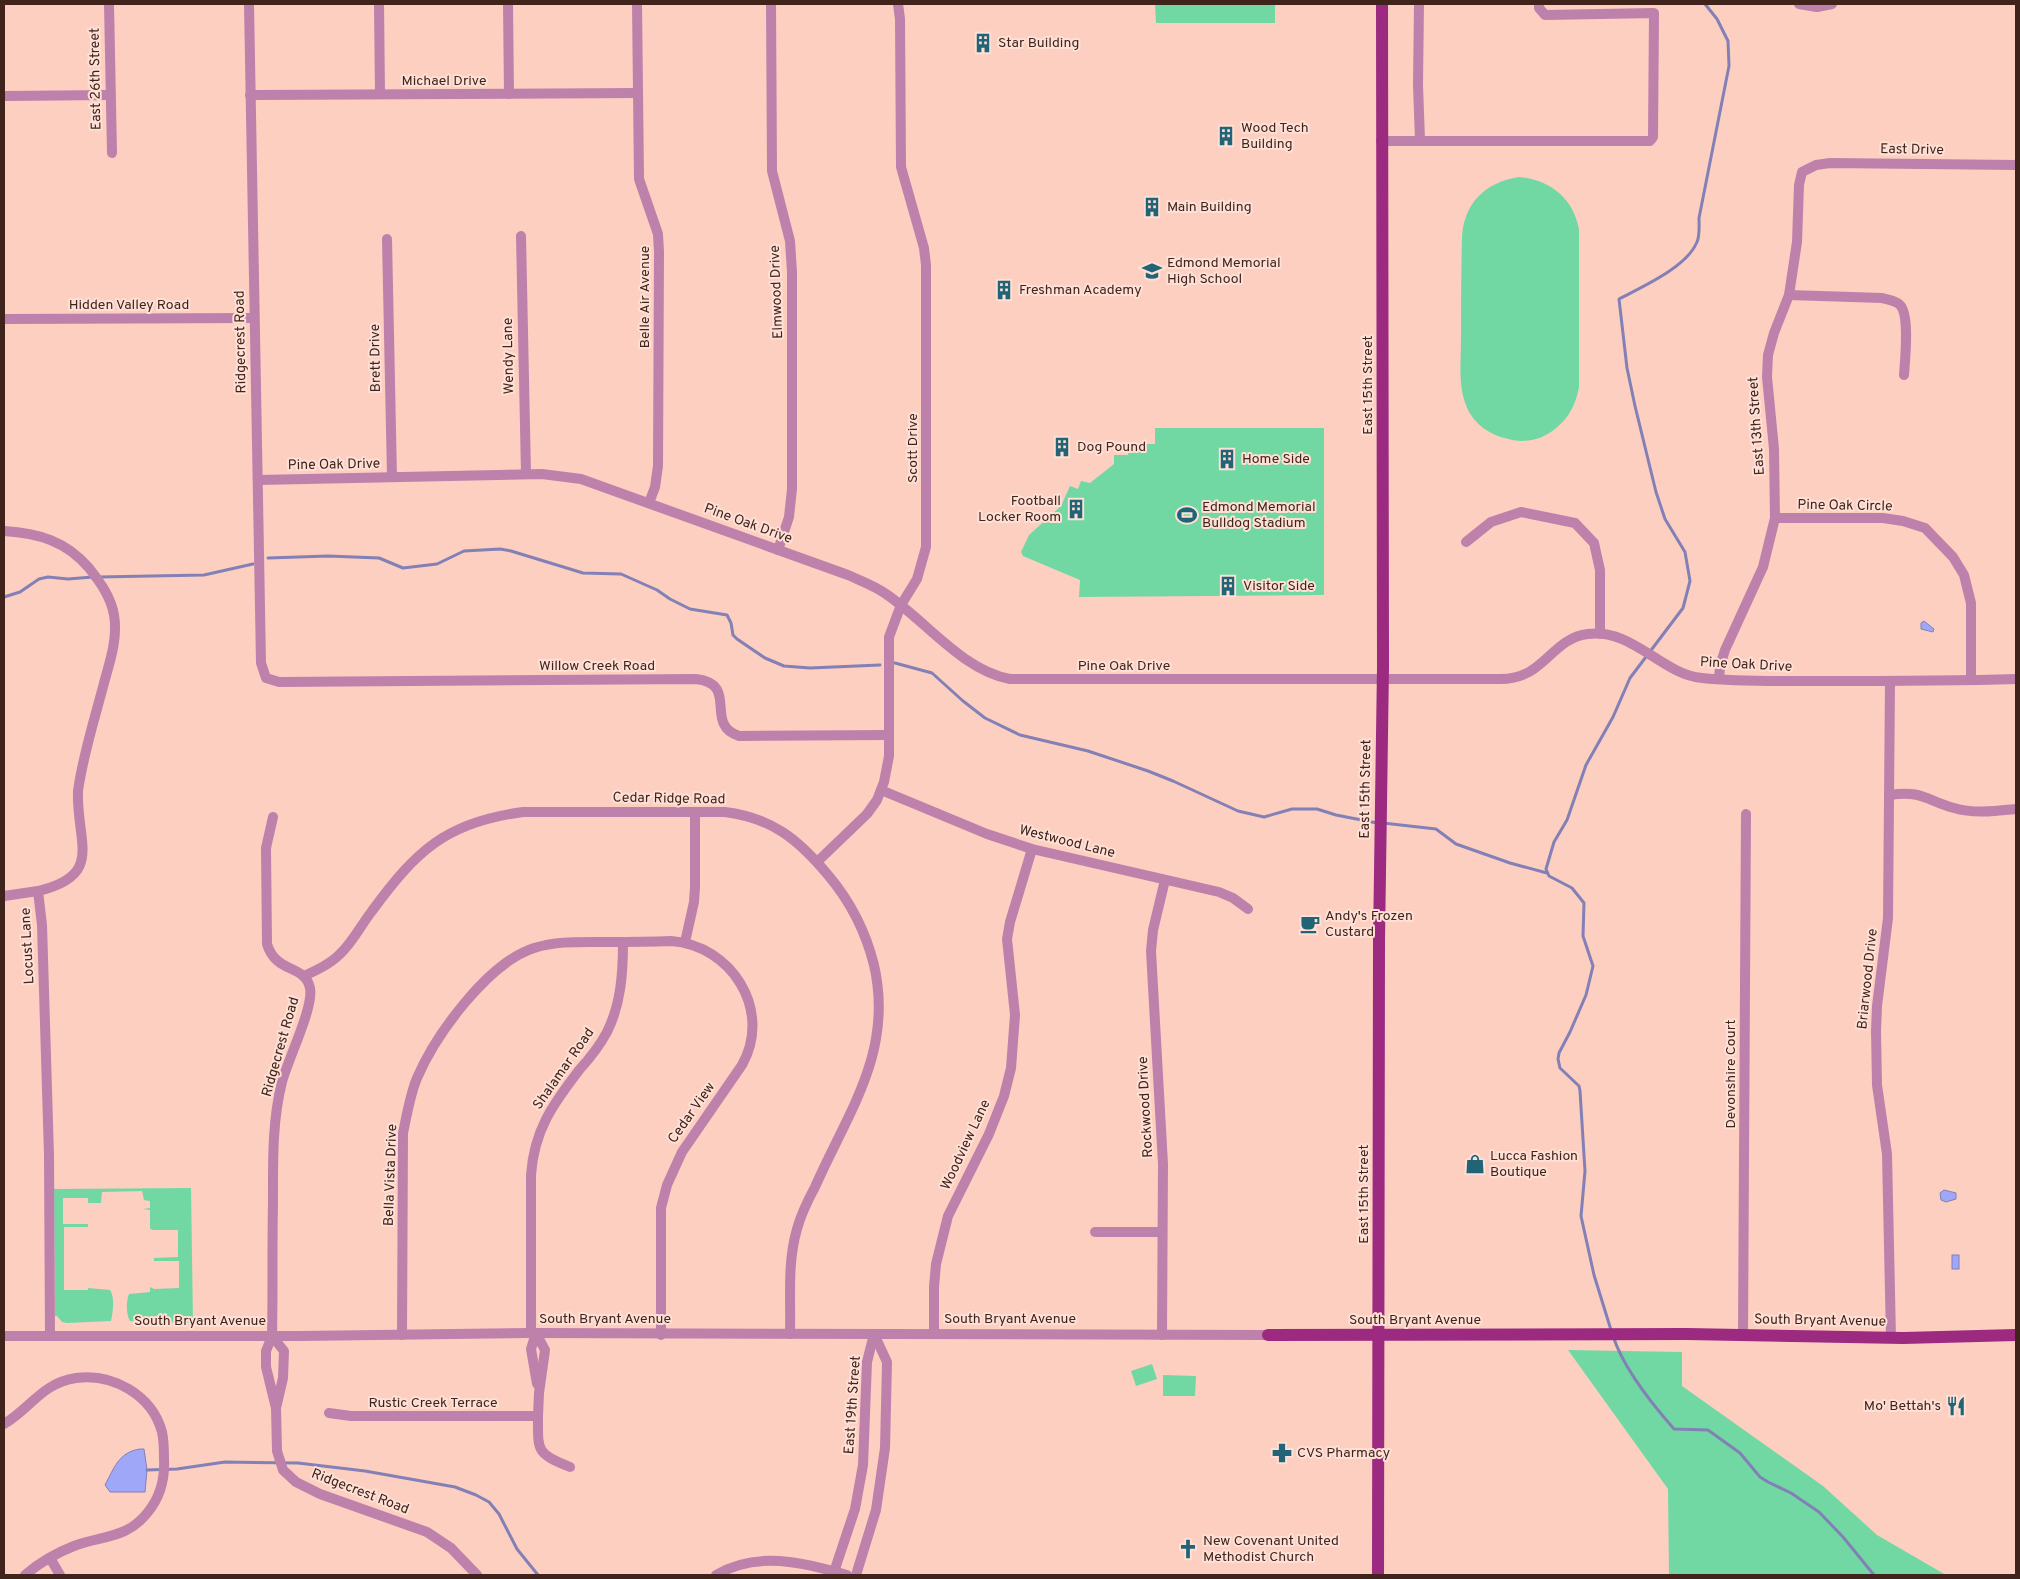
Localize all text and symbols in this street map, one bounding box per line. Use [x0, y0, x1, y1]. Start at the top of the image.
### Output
street label: East 26th Street [87, 28, 105, 130]
building icon: Star Building [972, 32, 994, 54]
place label: Star Building [998, 35, 1079, 52]
street label: Michael Drive [402, 73, 487, 90]
place label: Wood Tech Building [1241, 120, 1309, 153]
building icon: Wood Tech Building [1215, 125, 1237, 147]
street label: East Drive [1880, 141, 1944, 159]
building icon: Main Building [1141, 196, 1163, 218]
place label: Main Building [1167, 199, 1252, 216]
street label: Elmwood Drive [767, 245, 787, 339]
street label: Belle Air Avenue [637, 246, 654, 348]
place label: Edmond Memorial High School [1167, 255, 1281, 288]
school or university icon: Edmond Memorial High School [1141, 260, 1163, 282]
building icon: Freshman Academy [993, 279, 1015, 301]
place label: Freshman Academy [1019, 282, 1142, 299]
street label: Ridgecrest Road [232, 290, 250, 394]
street label: Hidden Valley Road [69, 297, 189, 314]
street label: Wendy Lane [500, 317, 518, 395]
street label: Brett Drive [367, 324, 385, 392]
street label: East 15th Street [1360, 335, 1377, 435]
street label: East 13th Street [1745, 376, 1769, 476]
street label: Scott Drive [905, 413, 922, 483]
building icon: Dog Pound [1051, 436, 1073, 458]
place label: Dog Pound [1077, 439, 1146, 456]
building icon: Home Side [1216, 448, 1238, 470]
place label: Home Side [1242, 451, 1310, 468]
street label: Pine Oak Drive [288, 456, 380, 474]
place label: Football Locker Room [978, 493, 1061, 526]
street label: Pine Oak Circle [1797, 497, 1893, 515]
building icon: Football Locker Room [1065, 498, 1087, 520]
place label: Edmond Memorial Bulldog Stadium [1202, 499, 1316, 532]
street label: Pine Oak Drive [702, 500, 794, 548]
sports icon: Edmond Memorial Bulldog Stadium [1176, 504, 1198, 526]
building icon: Visitor Side [1217, 575, 1239, 597]
place label: Visitor Side [1243, 578, 1315, 595]
street label: Pine Oak Drive [1699, 654, 1793, 676]
street label: Willow Creek Road [539, 658, 655, 675]
street label: Pine Oak Drive [1078, 658, 1170, 675]
street label: East 15th Street [1357, 739, 1375, 839]
street label: Cedar Ridge Road [612, 790, 726, 808]
street label: Westwood Lane [1017, 822, 1117, 862]
street label: Locust Lane [18, 907, 38, 985]
place label: Andy's Frozen Custard [1325, 908, 1413, 941]
cafe icon: Andy's Frozen Custard [1299, 913, 1321, 935]
street label: Briarwood Drive [1854, 928, 1882, 1030]
street label: Ridgecrest Road [259, 995, 303, 1099]
street label: Devonshire Court [1723, 1019, 1740, 1129]
street label: Shalamar Road [530, 1025, 598, 1113]
street label: Rockwood Drive [1135, 1056, 1157, 1158]
street label: Cedar View [665, 1079, 719, 1147]
street label: Woodview Lane [938, 1097, 994, 1193]
street label: Bella Vista Drive [381, 1124, 401, 1226]
street label: East 15th Street [1356, 1144, 1373, 1244]
place label: Lucca Fashion Boutique [1490, 1148, 1578, 1181]
shop icon: Lucca Fashion Boutique [1464, 1153, 1486, 1175]
street label: South Bryant Avenue [539, 1311, 671, 1328]
street label: South Bryant Avenue [944, 1311, 1076, 1328]
street label: South Bryant Avenue [1754, 1311, 1886, 1331]
street label: South Bryant Avenue [1349, 1312, 1481, 1329]
street label: South Bryant Avenue [134, 1313, 266, 1330]
street label: East 19th Street [841, 1355, 865, 1455]
street label: Rustic Creek Terrace [368, 1395, 498, 1412]
restaurant icon: Mo' Bettah's [1945, 1395, 1967, 1417]
place label: Mo' Bettah's [1864, 1398, 1941, 1415]
pharmacy icon: CVS Pharmacy [1271, 1442, 1293, 1464]
place label: CVS Pharmacy [1297, 1445, 1390, 1462]
street label: Ridgecrest Road [309, 1466, 411, 1518]
place label: New Covenant United Methodist Church [1203, 1533, 1339, 1566]
church icon: New Covenant United Methodist Church [1177, 1538, 1199, 1560]

